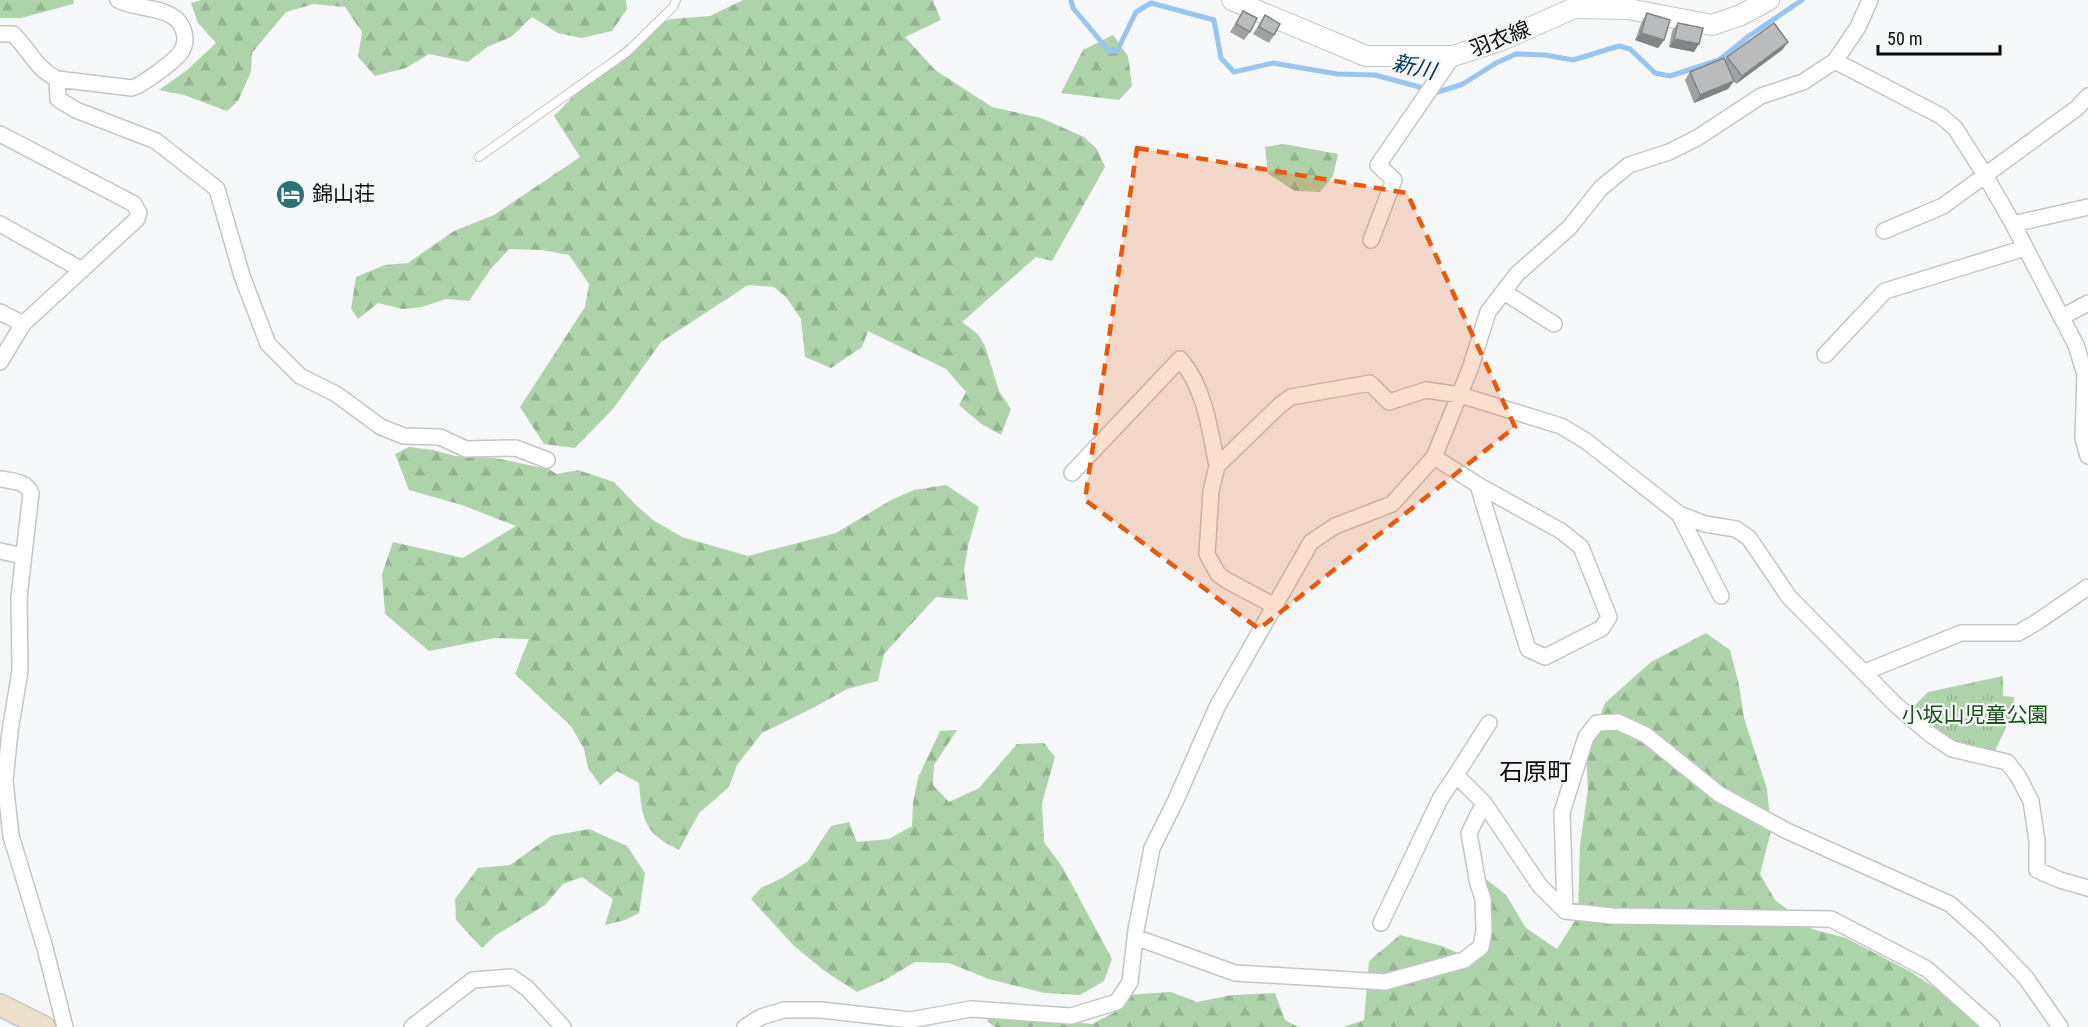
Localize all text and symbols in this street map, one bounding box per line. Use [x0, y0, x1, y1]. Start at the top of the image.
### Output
street label: 羽衣線 [1466, 17, 1534, 61]
scale bar [1878, 18, 2000, 56]
text: 50 m [1887, 28, 1922, 49]
water label: 新川 [1390, 50, 1440, 85]
hotel icon: 錦山荘 [275, 178, 307, 210]
place label: 錦山荘 [312, 182, 375, 206]
park label: 小坂山児童公園 [1902, 703, 2049, 727]
district label: 石原町 [1499, 758, 1571, 786]

